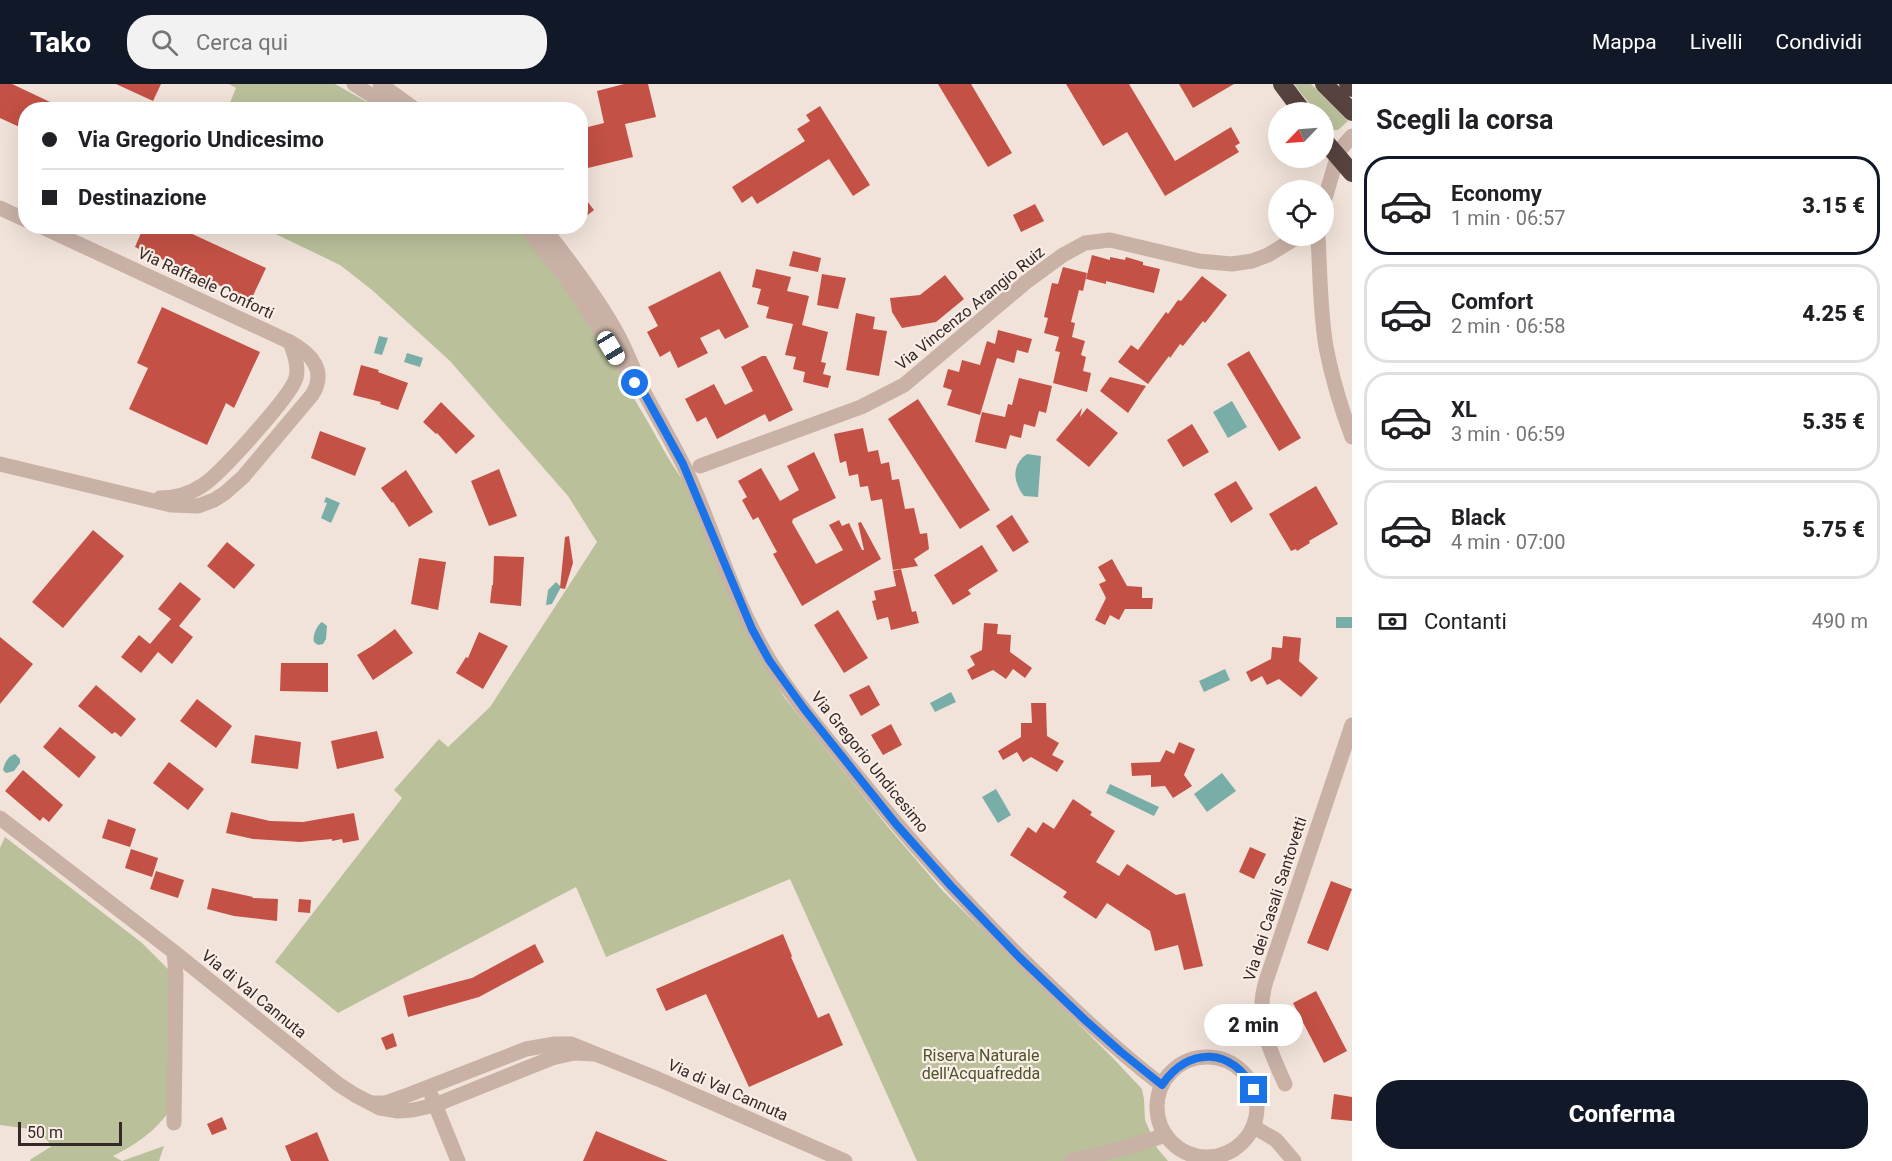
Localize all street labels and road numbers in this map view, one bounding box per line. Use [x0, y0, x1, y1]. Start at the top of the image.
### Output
street label: Via Vincenzo Arangio Ruiz [892, 242, 1048, 374]
street label: Via Raffaele Conforti [135, 243, 277, 323]
street label: Via Gregorio Undicesimo [807, 688, 933, 836]
street label: Via dei Casali Santovetti [1239, 814, 1311, 984]
street label: Via di Val Cannuta [198, 946, 310, 1042]
street label: Via di Val Cannuta [665, 1055, 791, 1125]

